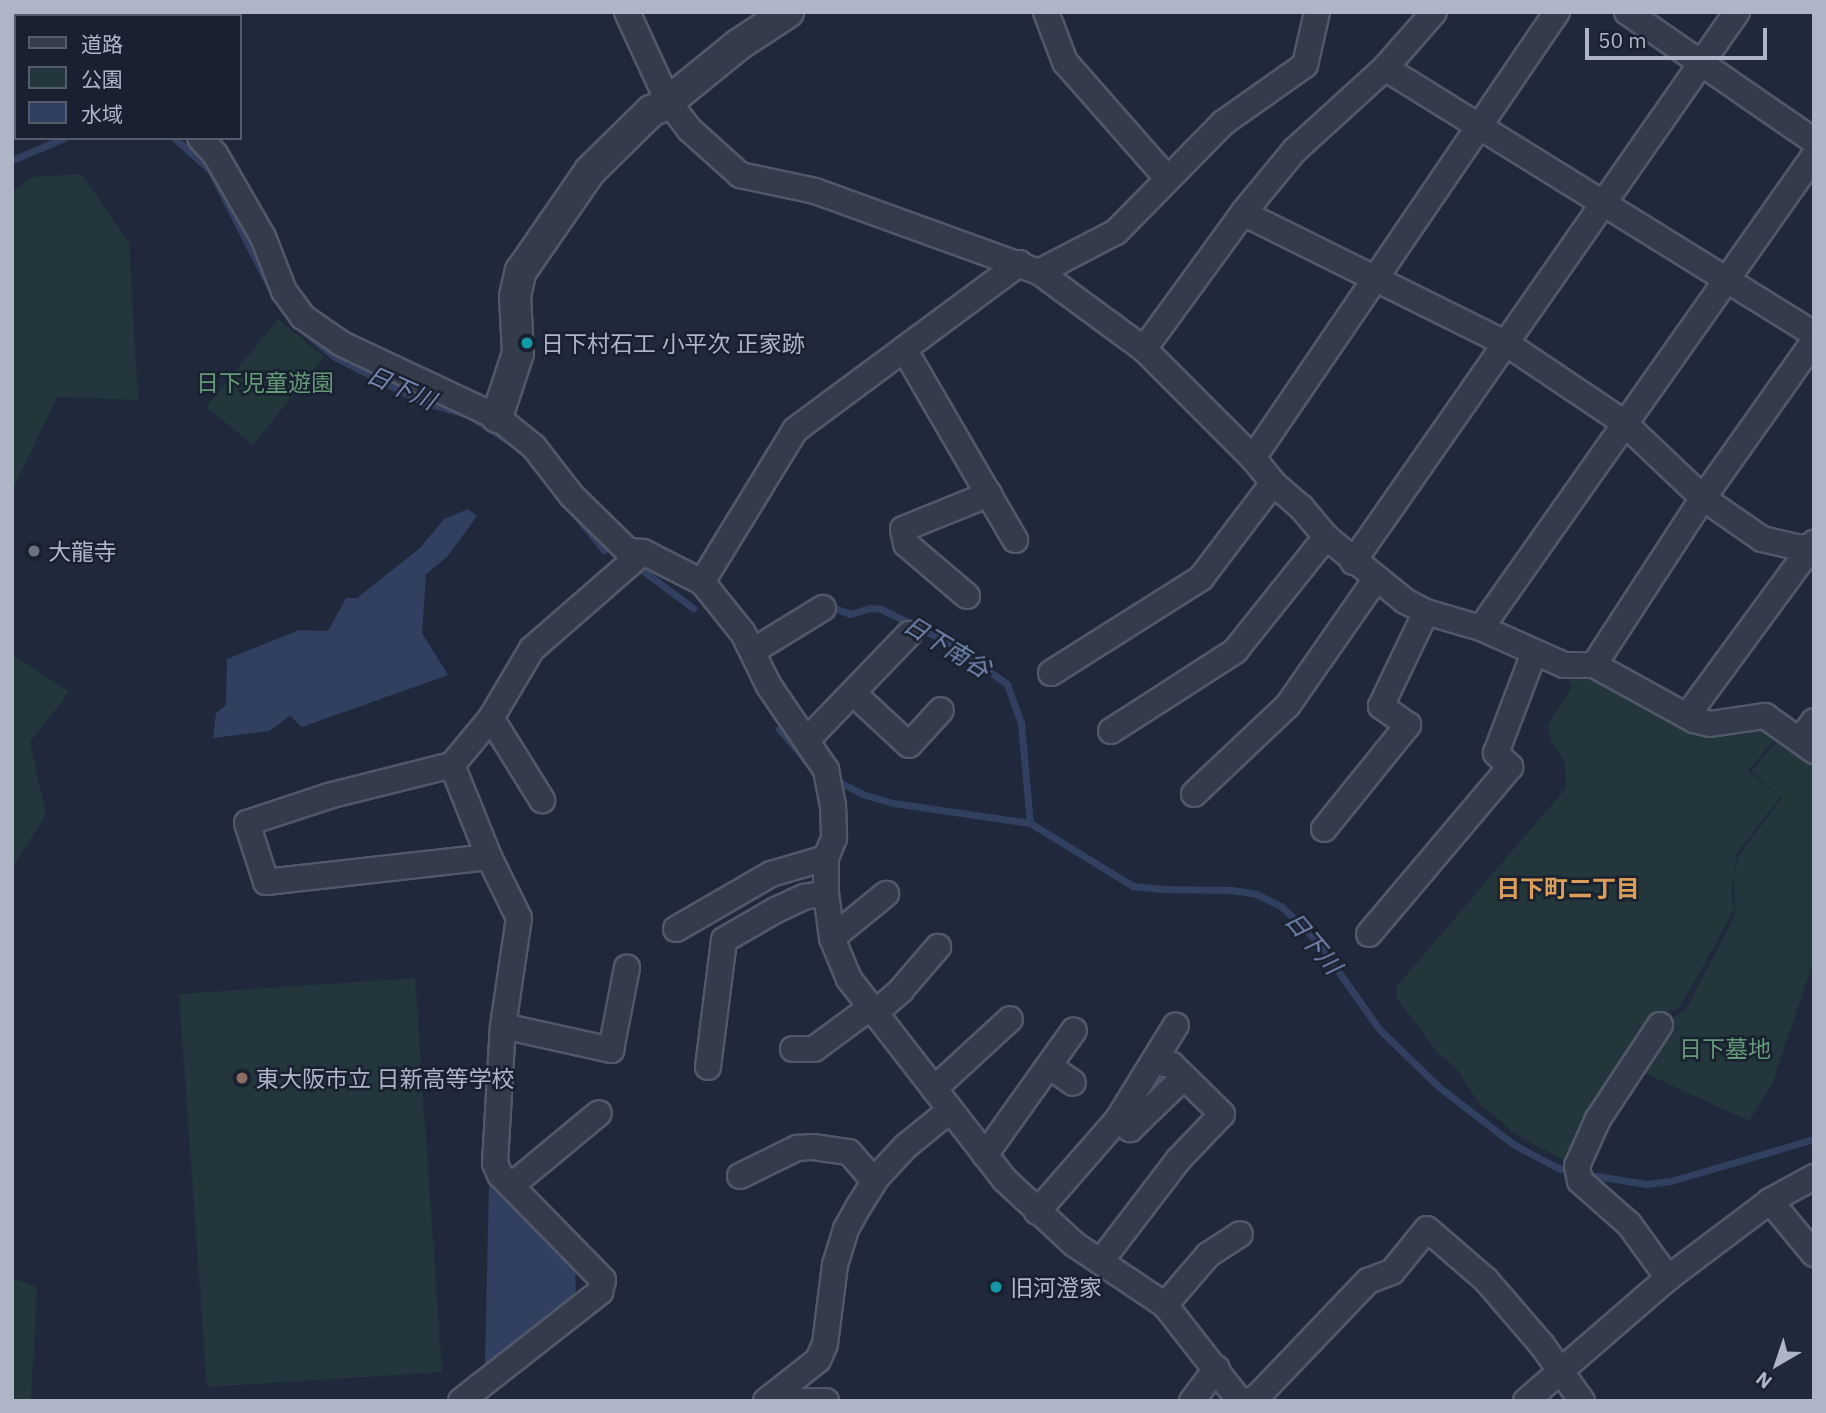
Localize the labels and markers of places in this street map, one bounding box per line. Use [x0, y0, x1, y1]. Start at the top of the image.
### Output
place label: 日下村石工 小平次 正家跡 [541, 329, 805, 357]
marker: 日下村石工 小平次 正家跡 [519, 335, 535, 351]
place label: 大龍寺 [48, 537, 117, 565]
marker: 大龍寺 [26, 543, 42, 559]
place label: 東大阪市立 日新高等学校 [256, 1064, 514, 1092]
marker: 東大阪市立 日新高等学校 [234, 1070, 250, 1086]
place label: 旧河澄家 [1010, 1273, 1102, 1301]
marker: 旧河澄家 [988, 1279, 1004, 1295]

